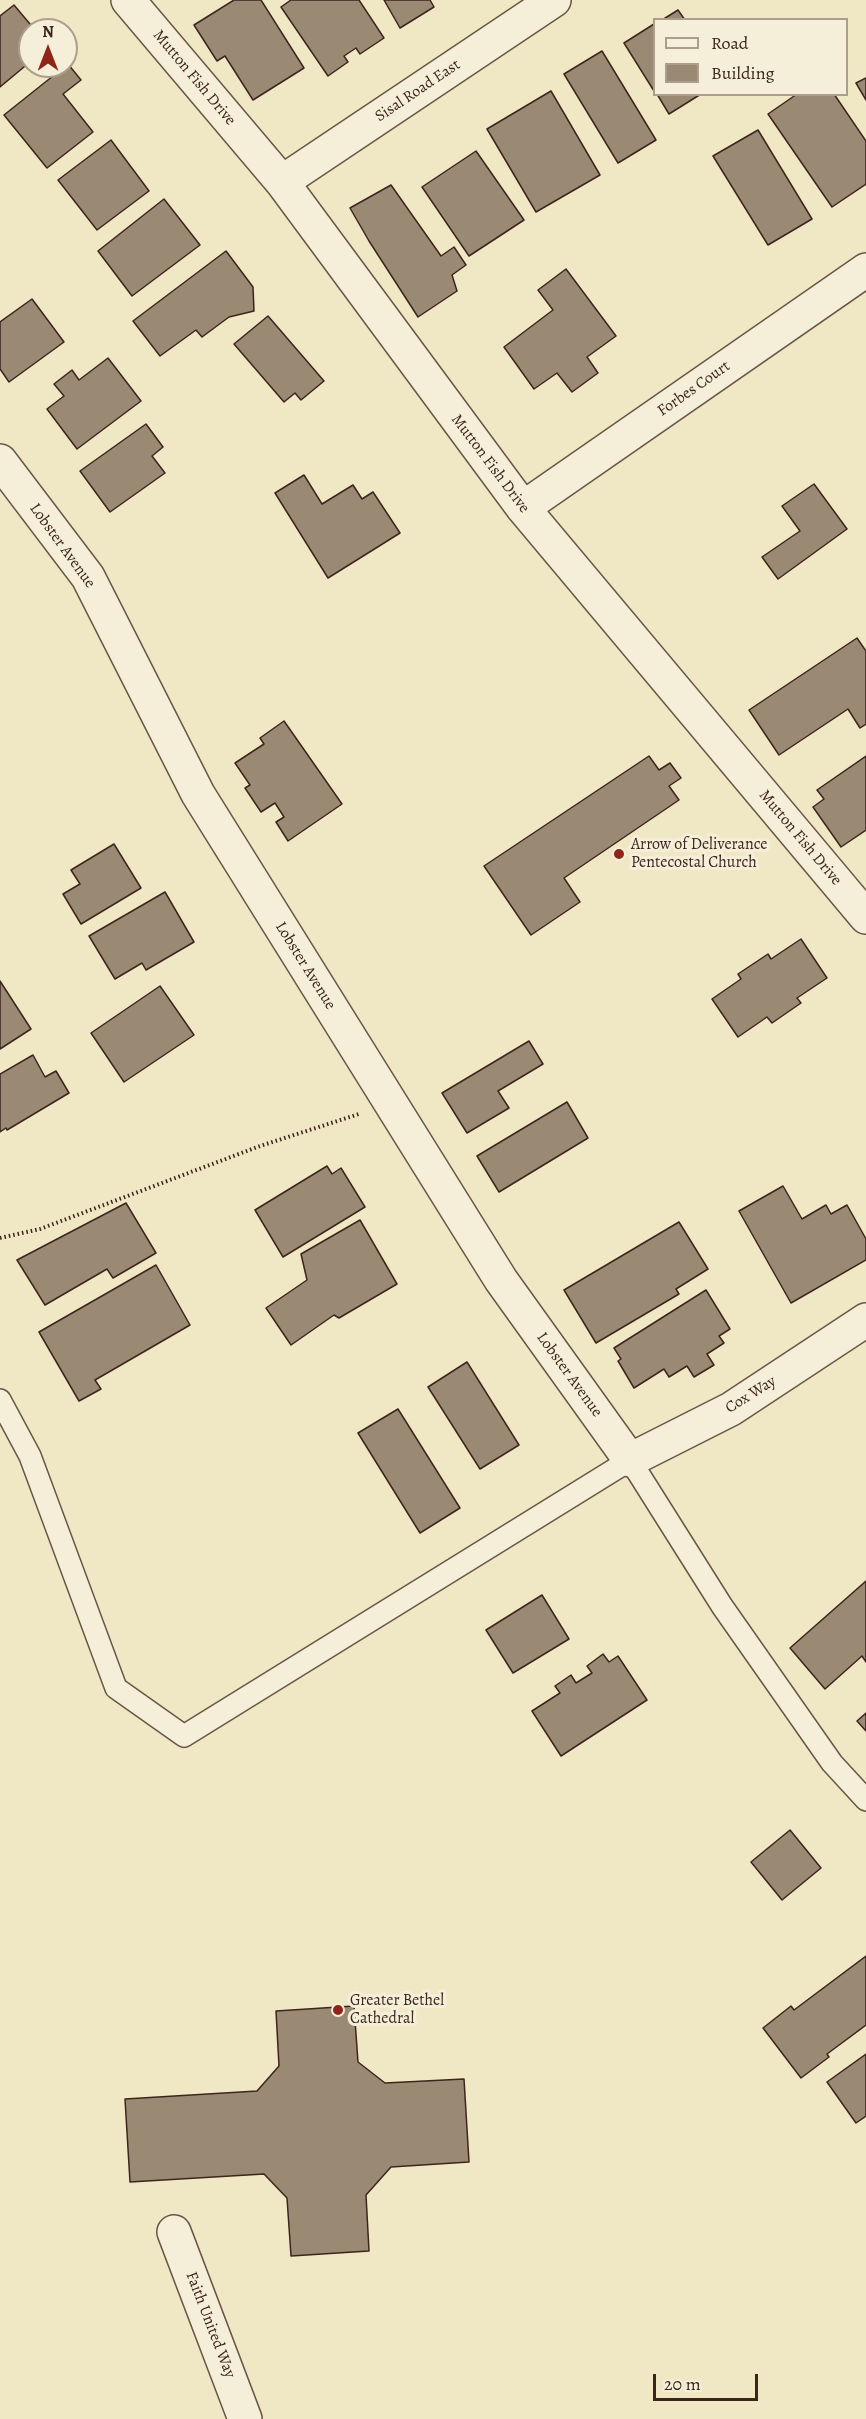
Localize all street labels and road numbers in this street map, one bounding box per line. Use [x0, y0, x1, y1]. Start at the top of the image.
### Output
street label: Mutton Fish Drive [148, 26, 240, 130]
street label: Sisal Road East [372, 55, 464, 127]
street label: Forbes Court [654, 357, 734, 421]
street label: Mutton Fish Drive [447, 411, 533, 517]
street label: Lobster Avenue [25, 500, 99, 592]
street label: Mutton Fish Drive [754, 786, 846, 890]
street label: Lobster Avenue [270, 918, 340, 1014]
street label: Lobster Avenue [532, 1329, 606, 1421]
street label: Cox Way [722, 1372, 780, 1418]
street label: Faith United Way [181, 2269, 239, 2381]

